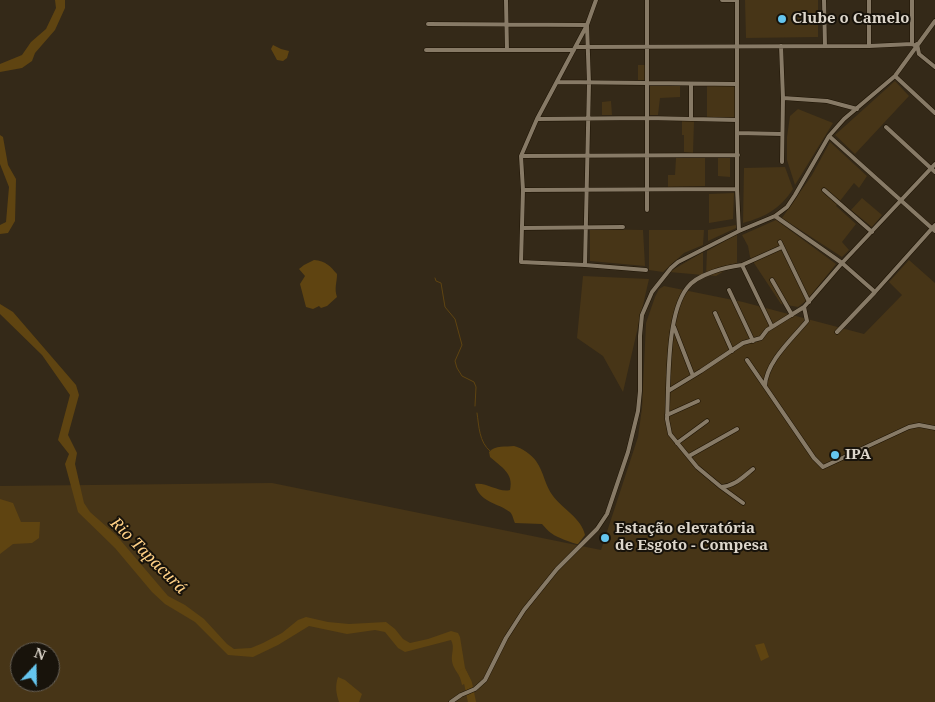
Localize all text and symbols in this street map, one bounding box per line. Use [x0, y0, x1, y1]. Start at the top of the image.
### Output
place label: Clube o Camelo [792, 10, 910, 28]
marker: Clube o Camelo [776, 13, 788, 25]
place label: IPA [845, 446, 871, 464]
marker: IPA [829, 449, 841, 461]
water label: Rio Tapacurá [106, 514, 190, 598]
place label: Estação elevatória de Esgoto - Compesa [615, 520, 768, 555]
marker: Estação elevatória de Esgoto - Compesa [599, 532, 611, 544]
north arrow [10, 642, 60, 692]
text: N [32, 643, 49, 664]

